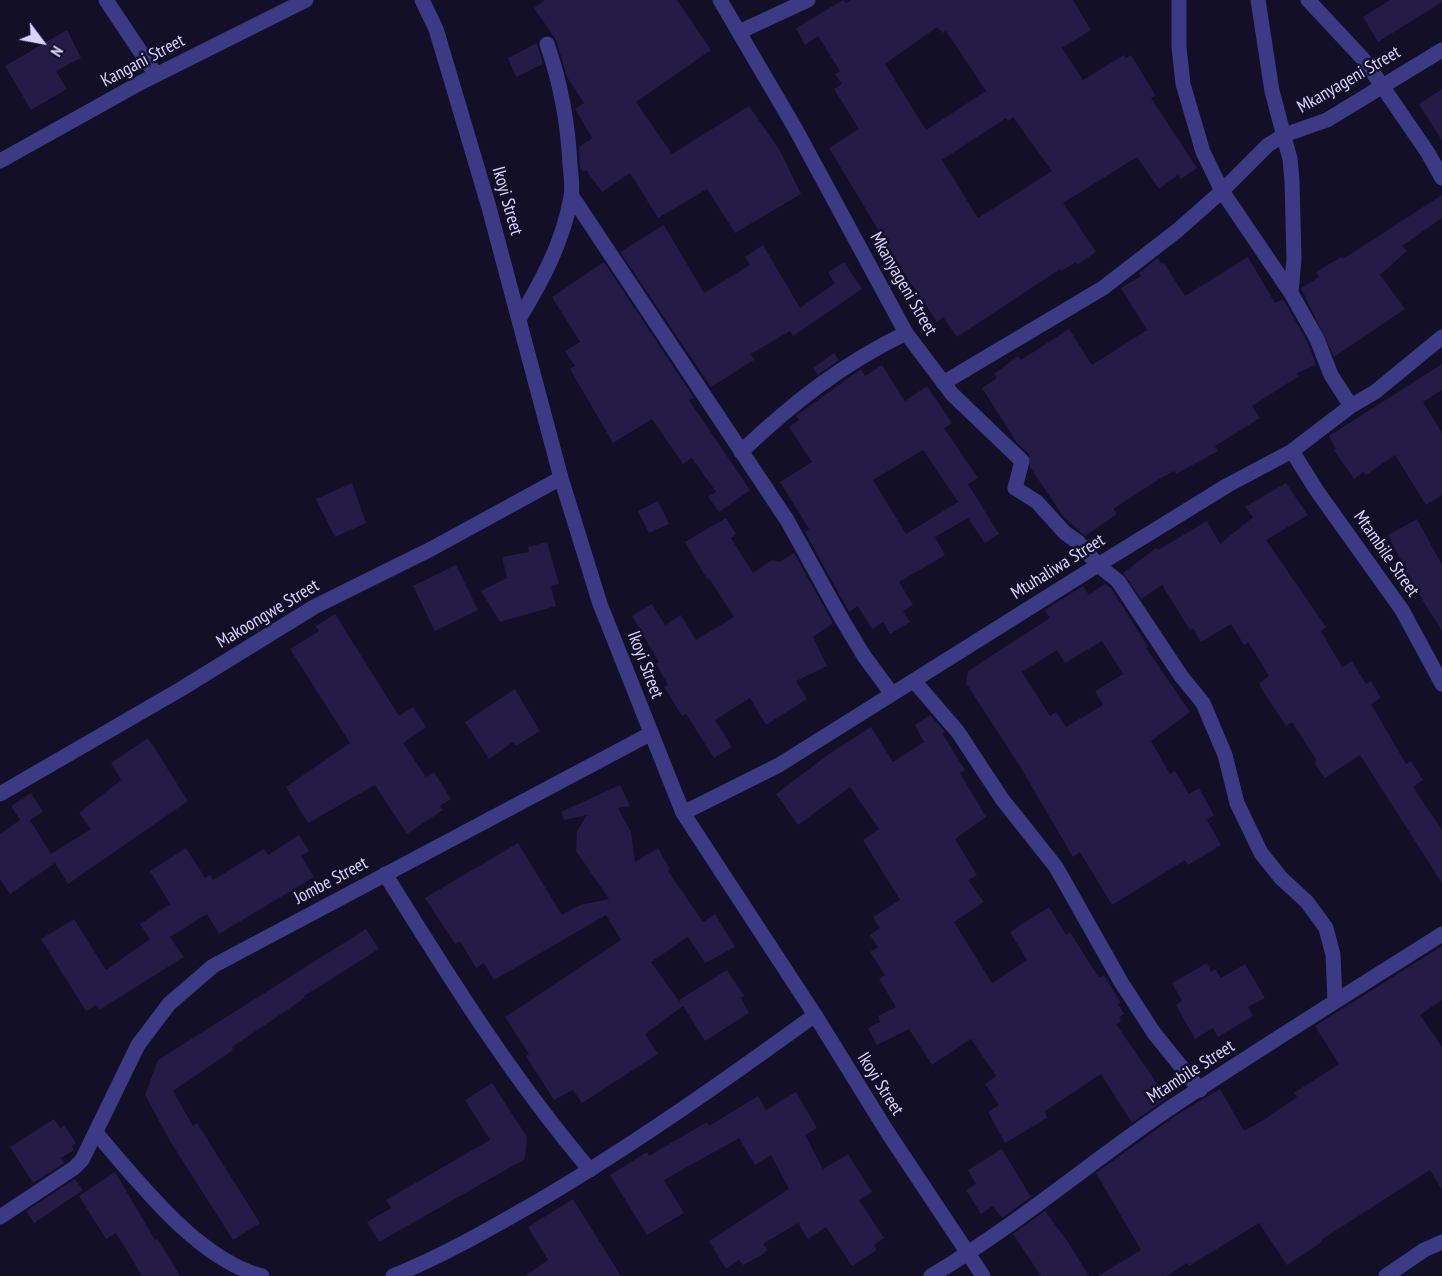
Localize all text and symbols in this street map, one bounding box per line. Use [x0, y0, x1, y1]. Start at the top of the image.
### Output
north arrow [12, 12, 72, 72]
street label: Kangani Street [98, 30, 188, 92]
street label: Mkanyageni Street [1294, 42, 1404, 118]
text: N [46, 43, 68, 60]
street label: Ikoyi Street [487, 164, 527, 238]
street label: Mkanyageni Street [865, 229, 941, 339]
street label: Mtambile Street [1349, 507, 1423, 601]
street label: Mtuhaliwa Street [1007, 530, 1109, 604]
street label: Makoongwe Street [213, 575, 323, 653]
street label: Ikoyi Street [622, 628, 668, 702]
street label: Jombe Street [291, 853, 371, 909]
street label: Mtambile Street [1143, 1036, 1239, 1108]
street label: Ikoyi Street [852, 1048, 908, 1120]

